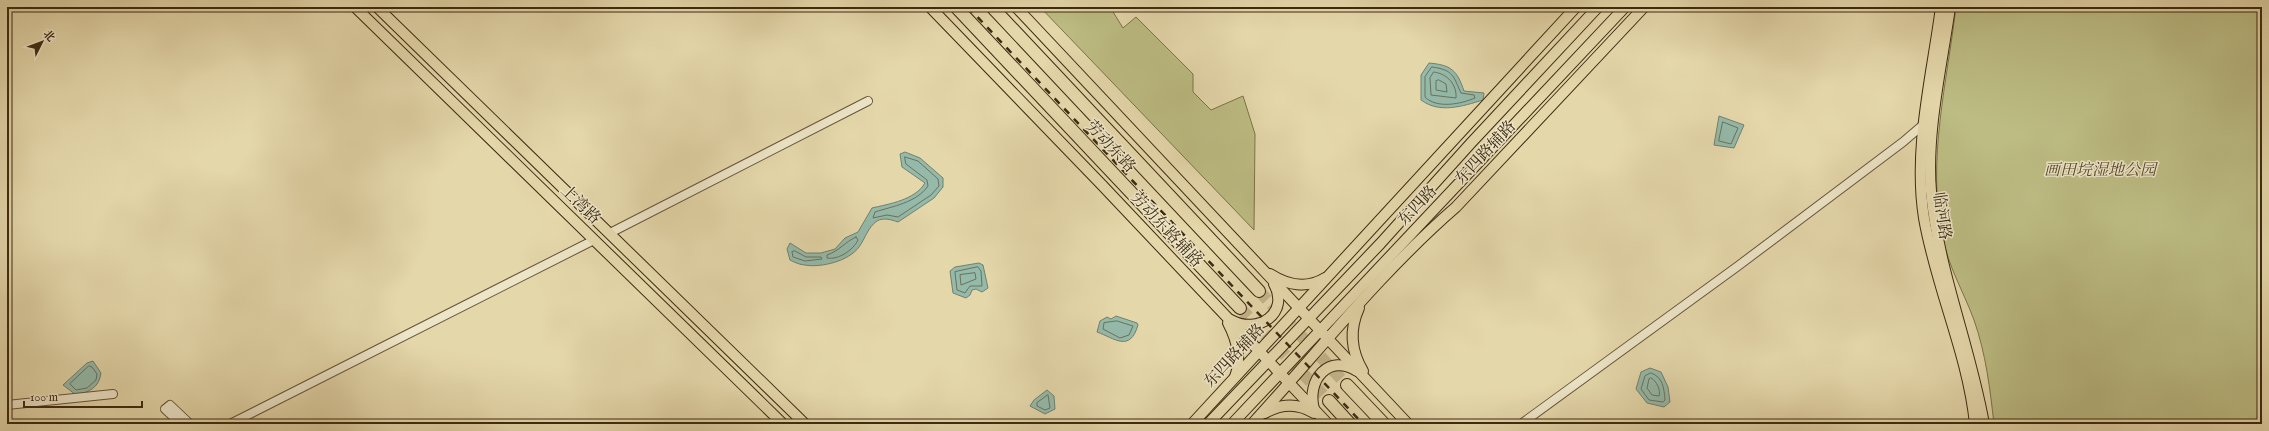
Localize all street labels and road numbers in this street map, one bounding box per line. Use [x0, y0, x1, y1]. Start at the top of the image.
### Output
street label: 劳动东路 [1081, 117, 1139, 177]
street label: 东四路辅路 [1451, 117, 1521, 189]
street label: 上湾路 [556, 181, 604, 229]
street label: 东四路 [1394, 182, 1442, 230]
street label: 劳动东路辅路 [1126, 188, 1206, 272]
street label: 临河路 [1928, 191, 1954, 241]
street label: 东四路辅路 [1200, 320, 1270, 392]

